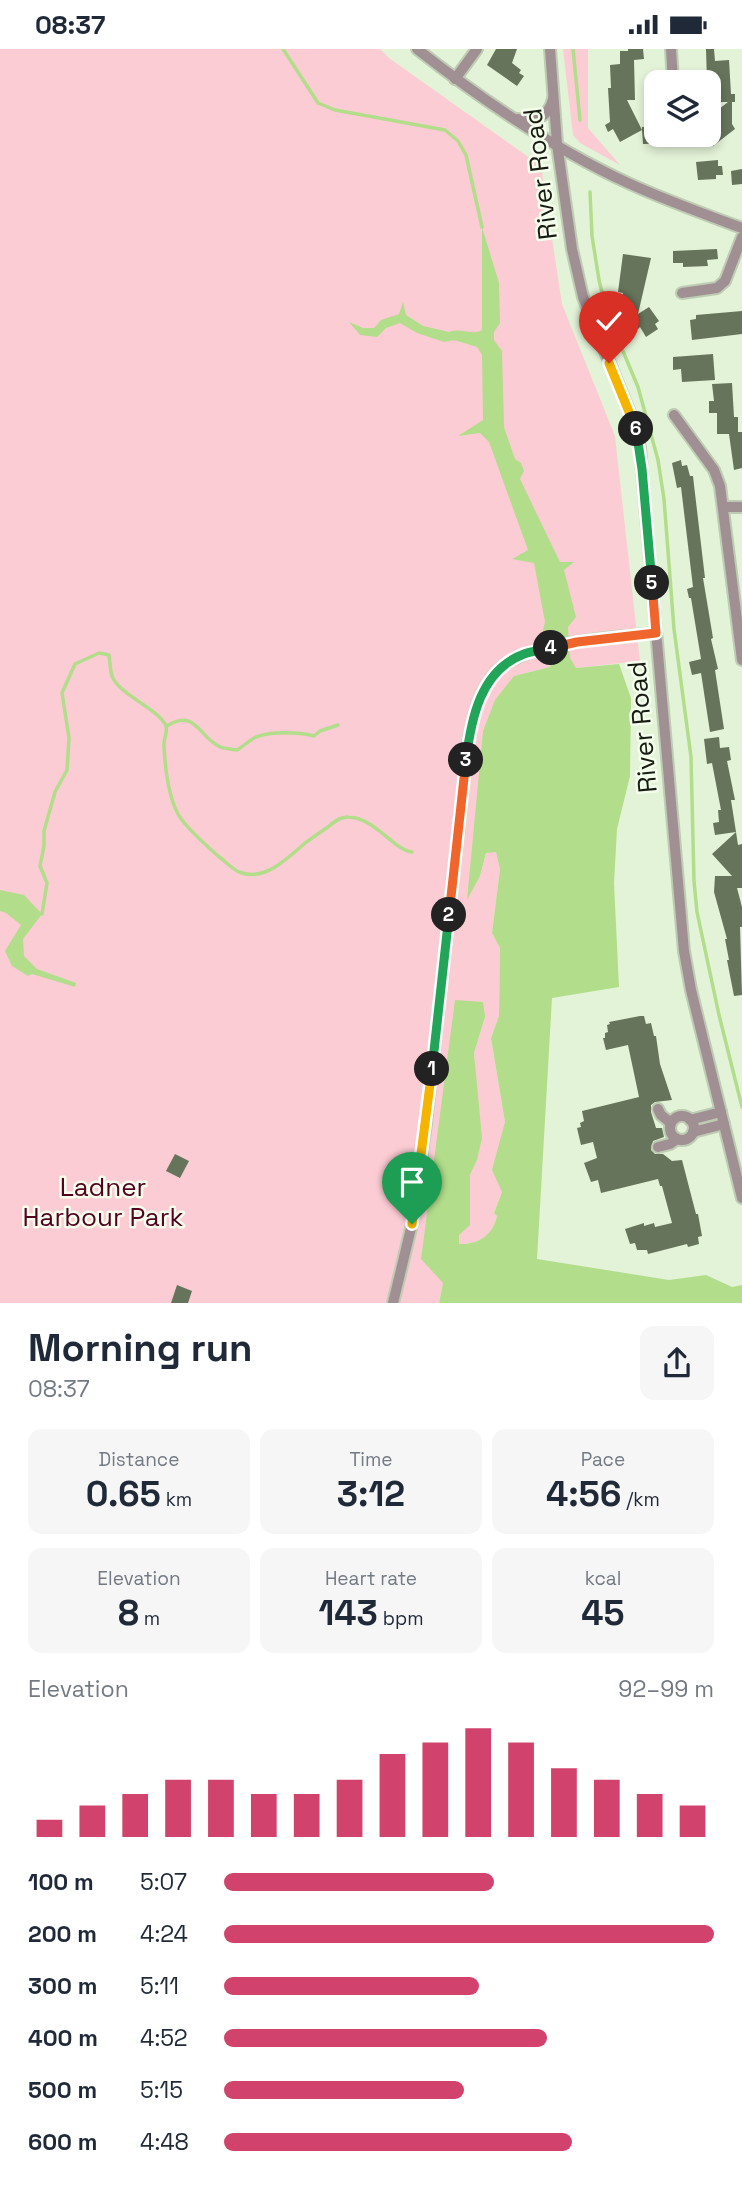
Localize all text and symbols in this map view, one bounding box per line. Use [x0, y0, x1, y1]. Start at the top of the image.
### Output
text: 08:37 [35, 8, 105, 42]
map controls [644, 70, 721, 147]
button: layers [644, 70, 721, 147]
street label: River Road [515, 106, 565, 242]
pin [579, 291, 639, 363]
icon: check [590, 302, 628, 340]
pin: 6 [618, 411, 654, 447]
text: 6 [630, 416, 641, 441]
pin: 5 [634, 565, 670, 601]
text: 5 [646, 570, 657, 595]
pin: 4 [534, 631, 568, 665]
text: 4 [544, 635, 557, 660]
street label: River Road [619, 660, 665, 794]
pin: 3 [448, 743, 484, 777]
text: 3 [460, 747, 471, 772]
pin: 2 [432, 897, 466, 933]
text: 2 [443, 902, 454, 927]
pin: 1 [414, 1051, 450, 1087]
text: 1 [427, 1056, 436, 1081]
pin [382, 1152, 442, 1224]
icon: arrive [393, 1163, 431, 1201]
park label: Ladner Harbour Park [22, 1170, 184, 1234]
text: Morning run [28, 1324, 253, 1372]
button: share [640, 1326, 714, 1400]
text: 08:37 [28, 1374, 90, 1404]
text: Distance [99, 1447, 179, 1472]
text: Time [349, 1447, 393, 1472]
text: Pace [581, 1447, 625, 1472]
text: 0.65 [86, 1472, 161, 1516]
text: 3:12 [337, 1472, 405, 1516]
text: 4:56 [546, 1472, 621, 1516]
text: km [161, 1487, 192, 1512]
text: /km [621, 1487, 660, 1512]
text: Elevation [97, 1566, 181, 1591]
text: Heart rate [325, 1566, 417, 1591]
text: kcal [585, 1566, 621, 1591]
text: 8 [118, 1591, 139, 1635]
text: 143 [318, 1591, 378, 1635]
text: 45 [581, 1591, 625, 1635]
text: m [139, 1606, 160, 1631]
text: bpm [378, 1606, 424, 1631]
text: Elevation [28, 1674, 129, 1704]
text: 92–99 m [618, 1674, 714, 1704]
text: 100 m [28, 1867, 94, 1897]
text: 5:07 [140, 1867, 187, 1897]
text: 200 m [28, 1919, 97, 1949]
text: 4:24 [140, 1919, 188, 1949]
text: 300 m [28, 1971, 97, 2001]
text: 5:11 [140, 1971, 179, 2001]
text: 400 m [28, 2023, 98, 2053]
text: 4:52 [140, 2023, 188, 2053]
text: 500 m [28, 2075, 97, 2105]
text: 5:15 [140, 2075, 183, 2105]
text: 600 m [28, 2127, 98, 2157]
text: 4:48 [140, 2127, 189, 2157]

